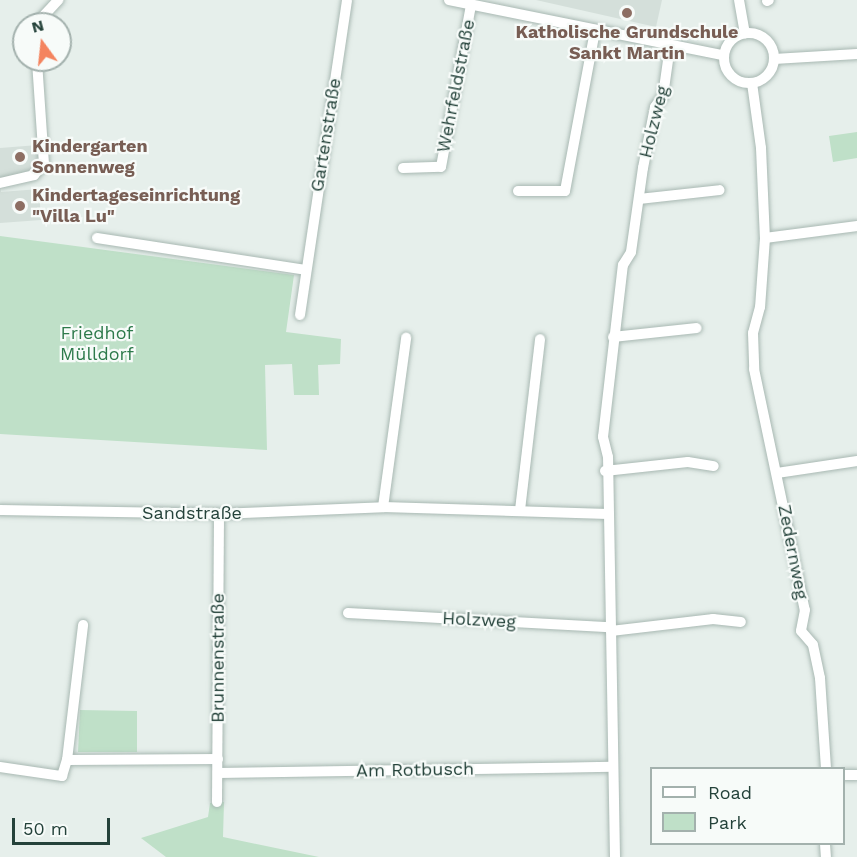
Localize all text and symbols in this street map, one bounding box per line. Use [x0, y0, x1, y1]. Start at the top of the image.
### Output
marker: Katholische Grundschule Sankt Martin [620, 6, 634, 20]
north arrow [12, 12, 72, 72]
text: N [30, 15, 46, 37]
street label: Wehrfeldstraße [432, 18, 480, 154]
place label: Katholische Grundschule Sankt Martin [516, 22, 738, 64]
street label: Gartenstraße [306, 77, 346, 193]
street label: Holzweg [635, 84, 673, 160]
place label: Kindergarten Sonnenweg [32, 136, 148, 178]
marker: Kindergarten Sonnenweg [13, 150, 27, 164]
place label: Kindertageseinrichtung "Villa Lu" [32, 185, 240, 228]
marker: Kindertageseinrichtung "Villa Lu" [13, 199, 27, 213]
park label: Friedhof Mülldorf [60, 323, 134, 366]
street label: Sandstraße [142, 502, 242, 524]
street label: Zedernweg [773, 503, 813, 601]
street label: Brunnenstraße [207, 593, 229, 723]
street label: Holzweg [442, 607, 516, 633]
street label: Am Rotbusch [356, 758, 474, 782]
legend [650, 767, 845, 845]
text: Road [708, 782, 752, 803]
scale bar [15, 806, 112, 844]
text: Park [708, 812, 747, 833]
text: 50 m [23, 818, 68, 839]

